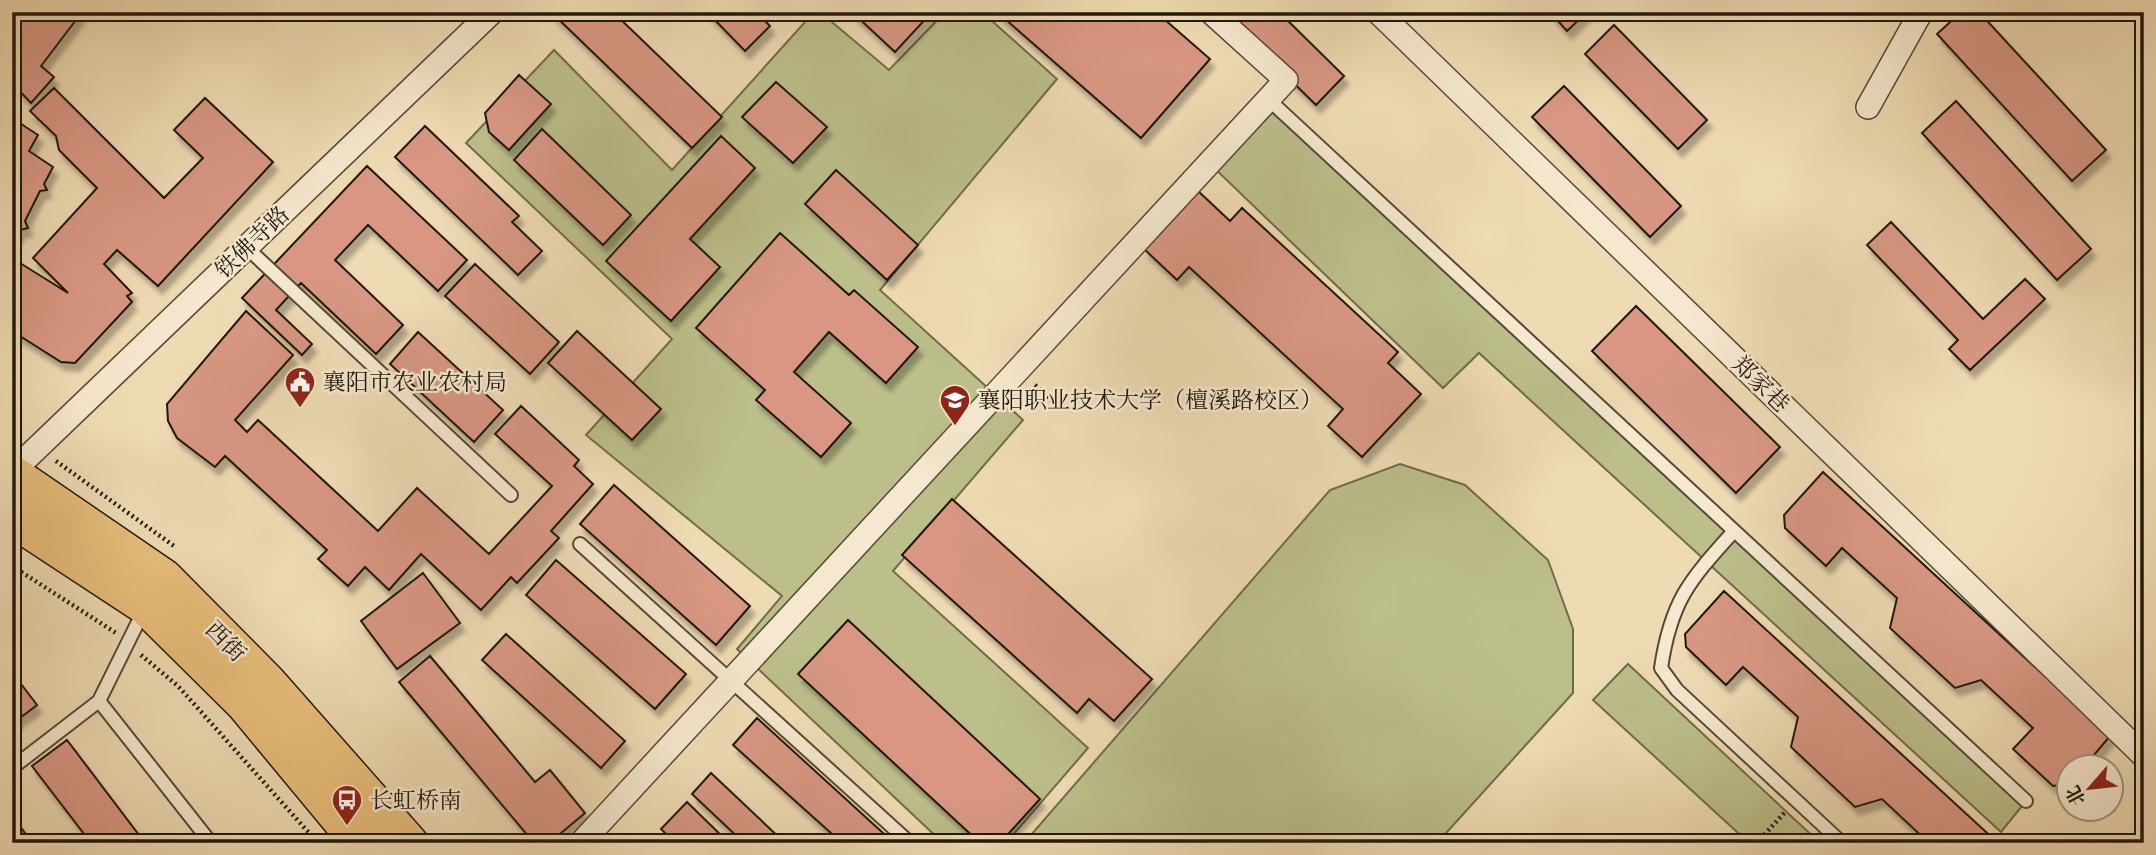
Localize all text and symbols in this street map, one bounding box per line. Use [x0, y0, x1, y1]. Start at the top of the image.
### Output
street label: 铁佛寺路 [208, 199, 296, 285]
street label: 郑家巷 [1725, 349, 1796, 419]
public building icon: 襄阳市农业农村局 [283, 365, 317, 409]
place label: 襄阳市农业农村局 [323, 367, 507, 398]
school or university icon: 襄阳职业技术大学（檀溪路校区） [938, 383, 972, 427]
place label: 襄阳职业技术大学（檀溪路校区） [978, 385, 1323, 416]
street label: 西街 [198, 614, 253, 669]
north arrow [2054, 754, 2124, 824]
text: 北 [2060, 781, 2092, 810]
bus stop icon: 长虹桥南 [330, 783, 364, 827]
place label: 长虹桥南 [370, 785, 462, 816]

